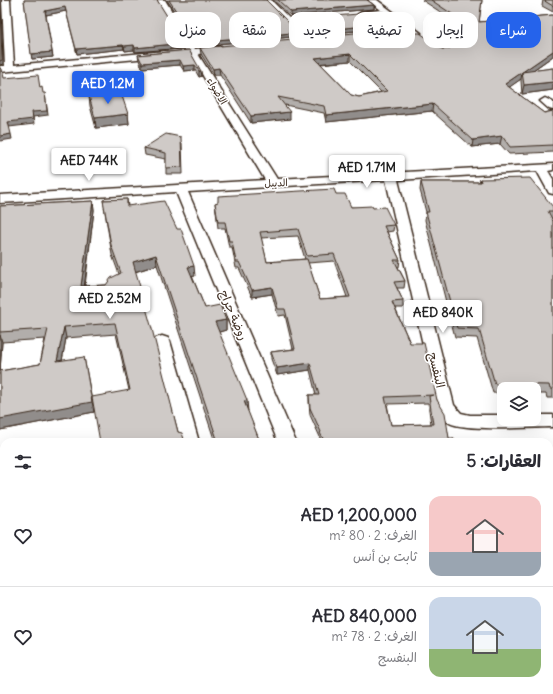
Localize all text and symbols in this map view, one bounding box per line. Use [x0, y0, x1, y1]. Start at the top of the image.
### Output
chip: منزل [165, 12, 221, 48]
chip: شقة [229, 12, 281, 48]
chip: جديد [289, 12, 345, 48]
chip: تصفية [353, 12, 415, 48]
chip: إيجار [423, 12, 478, 48]
chip: شراء [486, 12, 541, 48]
pin: AED 1.2M [67, 71, 149, 105]
text: AED 1.2M [81, 75, 135, 92]
street label: الاضواء [204, 75, 230, 107]
pin: AED 744K [48, 148, 130, 182]
text: AED 744K [60, 152, 118, 169]
pin: AED 1.71M [321, 155, 413, 189]
text: AED 1.71M [338, 159, 396, 176]
street label: الديبل [264, 176, 288, 190]
pin: AED 2.52M [64, 286, 156, 320]
street label: روضة جراح [215, 288, 251, 343]
text: AED 2.52M [78, 290, 142, 307]
pin: AED 840K [402, 300, 484, 334]
text: AED 840K [413, 304, 473, 321]
street label: البنفسج [424, 351, 448, 390]
map controls [497, 382, 541, 426]
button: layers [497, 382, 541, 426]
text: العقارات: 5 [466, 450, 541, 472]
icon: filters [12, 451, 34, 473]
text: AED 1,200,000 [301, 504, 417, 526]
icon: home [461, 512, 509, 560]
icon: heart [12, 525, 34, 547]
text: الغرف: 2 · 80 m² [329, 527, 417, 544]
text: ثابت بن أنس [353, 548, 417, 565]
text: AED 840,000 [312, 605, 417, 627]
icon: home [461, 613, 509, 661]
icon: heart [12, 626, 34, 648]
text: الغرف: 2 · 78 m² [332, 628, 417, 645]
text: البنفسج [378, 649, 417, 666]

